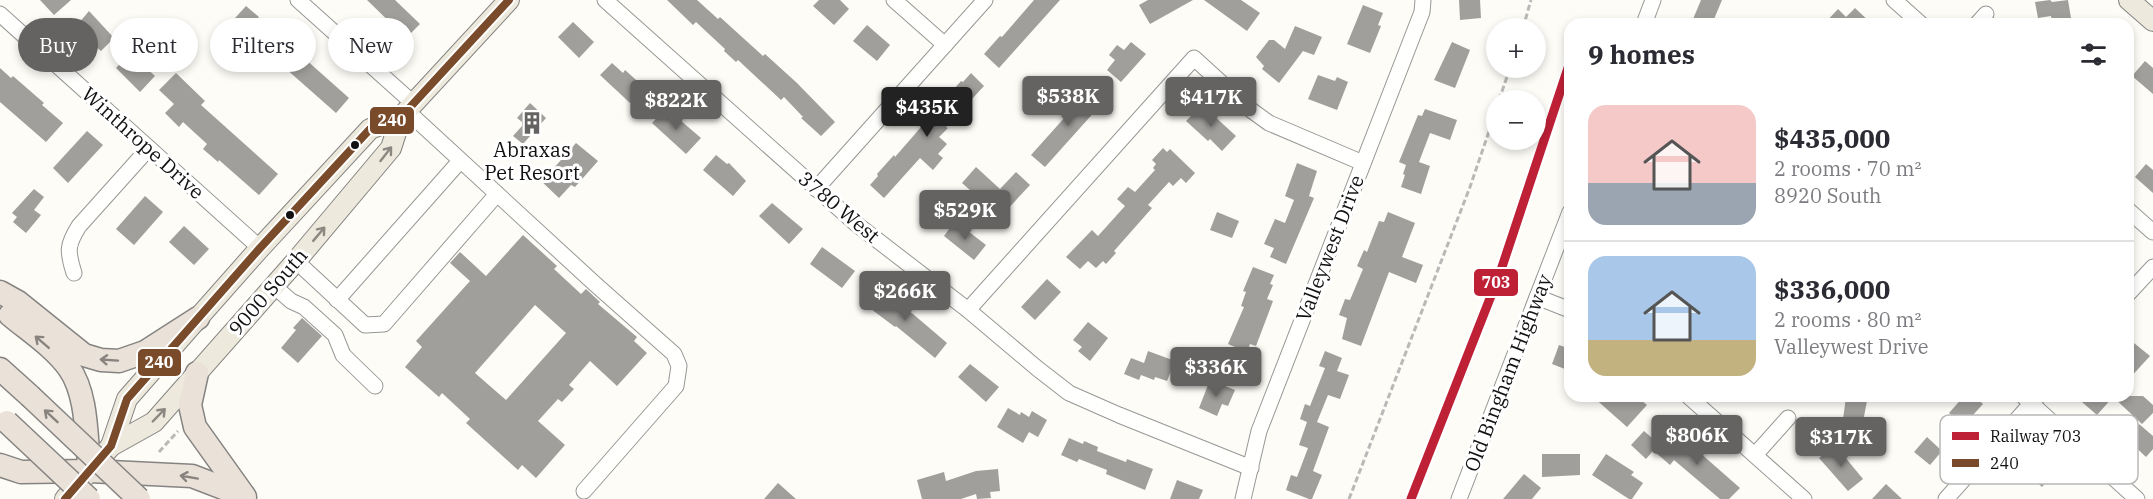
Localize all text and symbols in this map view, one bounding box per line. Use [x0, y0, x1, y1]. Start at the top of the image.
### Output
chip: Buy [18, 18, 98, 72]
chip: Rent [110, 18, 198, 72]
chip: Filters [210, 18, 316, 72]
chip: New [328, 18, 414, 72]
map controls [1486, 18, 1546, 150]
button: + [1486, 18, 1546, 78]
text: 9 homes [1588, 37, 1695, 71]
icon: filters [2077, 38, 2110, 71]
pin: $538K [1026, 76, 1110, 127]
pin: $417K [1169, 77, 1253, 128]
street label: Winthrope Drive [76, 80, 210, 205]
pin: $822K [634, 80, 718, 131]
text: $538K [1036, 82, 1100, 109]
text: $417K [1179, 83, 1243, 110]
text: $822K [644, 86, 708, 113]
pin: $435K [885, 87, 969, 138]
button: − [1486, 90, 1546, 150]
text: $435K [895, 93, 959, 120]
line badge: 240 [369, 106, 415, 135]
text: 240 [378, 110, 407, 130]
building icon: Abraxas Pet Resort [519, 110, 545, 136]
text: $435,000 [1774, 121, 1890, 155]
icon: home [1636, 129, 1708, 201]
place label: Abraxas Pet Resort [484, 136, 580, 186]
unlabelled marker [349, 139, 361, 151]
one-way arrow [379, 146, 392, 162]
text: 2 rooms · 70 m² [1774, 155, 1921, 182]
street label: 3780 West [793, 165, 886, 249]
street label: Valleywest Drive [1289, 171, 1370, 325]
text: 8920 South [1774, 182, 1882, 209]
pin: $529K [923, 190, 1007, 241]
text: $529K [933, 196, 997, 223]
unlabelled marker [284, 209, 296, 221]
one-way arrow [312, 226, 325, 242]
street label: 9000 South [222, 242, 313, 341]
line badge: 703 [1473, 268, 1519, 297]
street label: Old Bingham Highway [1457, 270, 1558, 475]
pin: $266K [863, 271, 947, 322]
text: 703 [1482, 272, 1510, 292]
text: $336,000 [1774, 272, 1890, 306]
text: $266K [873, 277, 937, 304]
icon: home [1636, 280, 1708, 352]
text: 2 rooms · 80 m² [1774, 306, 1921, 333]
text: Valleywest Drive [1774, 333, 1929, 360]
one-way arrow [35, 335, 50, 349]
pin: $336K [1174, 347, 1258, 398]
line badge: 240 [137, 348, 182, 377]
text: 240 [145, 352, 174, 372]
text: $336K [1184, 353, 1248, 380]
one-way arrow [100, 354, 119, 365]
one-way arrow [152, 408, 166, 423]
one-way arrow [44, 409, 59, 423]
pin: $806K [1655, 415, 1739, 466]
legend [1940, 415, 2138, 484]
pin: $317K [1799, 417, 1883, 468]
text: $806K [1665, 421, 1729, 448]
text: $317K [1809, 423, 1873, 450]
text: Railway 703 [1990, 426, 2081, 446]
text: 240 [1990, 453, 2019, 473]
one-way arrow [179, 471, 199, 482]

